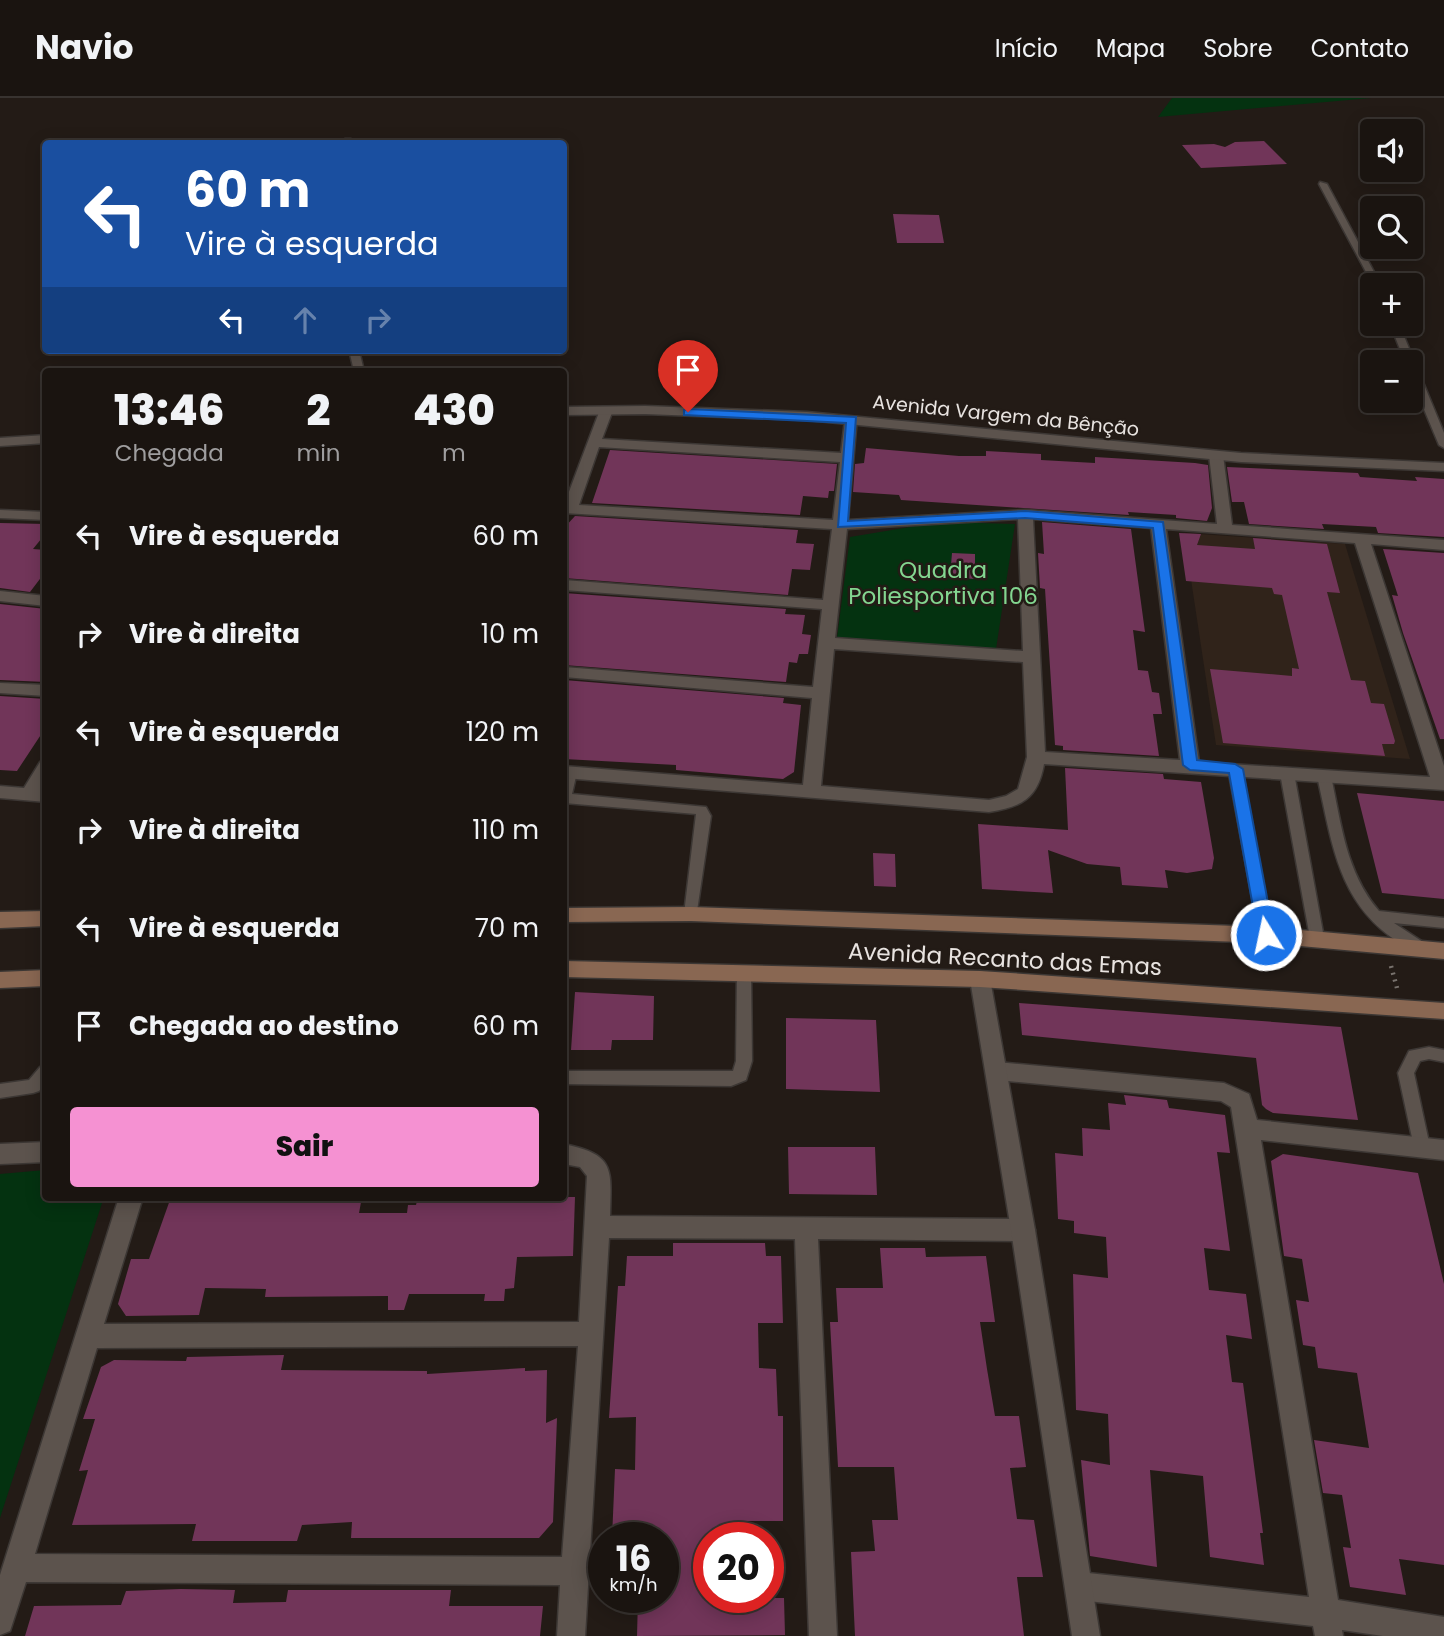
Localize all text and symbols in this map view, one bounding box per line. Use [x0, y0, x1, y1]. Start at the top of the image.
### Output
text: Navio [35, 24, 134, 71]
text: Início [995, 32, 1058, 65]
text: Mapa [1096, 32, 1165, 65]
text: Sobre [1203, 32, 1273, 65]
text: Contato [1311, 32, 1409, 65]
map controls [1360, 119, 1423, 413]
button: sound [1360, 119, 1423, 182]
text: 60 m [185, 156, 310, 224]
icon: left [70, 168, 161, 259]
button: search [1360, 196, 1423, 259]
text: Vire à esquerda [185, 221, 439, 266]
button: + [1360, 273, 1423, 336]
icon: left [213, 301, 251, 339]
icon: ahead [286, 301, 324, 339]
icon: right [359, 301, 397, 339]
pin [658, 340, 718, 412]
button: − [1360, 350, 1423, 413]
icon: arrive [669, 351, 707, 389]
text: 13:46 [114, 381, 224, 440]
text: 2 [307, 381, 330, 440]
text: 430 [413, 381, 495, 440]
street label: Avenida Vargem da Bênção [871, 388, 1141, 443]
text: Chegada [115, 437, 224, 469]
text: min [296, 437, 341, 469]
text: m [442, 437, 466, 469]
icon: left [70, 517, 108, 555]
text: Vire à esquerda [129, 518, 340, 554]
text: 60 m [472, 518, 539, 554]
park label: Quadra Poliesportiva 106 [848, 554, 1038, 612]
icon: right [70, 615, 108, 653]
text: Vire à direita [129, 616, 300, 652]
text: 10 m [481, 616, 539, 652]
icon: left [70, 713, 108, 751]
text: Vire à esquerda [129, 714, 340, 750]
text: 120 m [466, 714, 539, 750]
icon: right [70, 811, 108, 849]
text: Vire à direita [129, 812, 300, 848]
text: 110 m [472, 812, 539, 848]
position arrow [1229, 898, 1303, 972]
icon: left [70, 909, 108, 947]
text: Vire à esquerda [129, 910, 340, 946]
text: 70 m [475, 910, 539, 946]
street label: Avenida Recanto das Emas [847, 935, 1163, 983]
icon: arrive [70, 1007, 108, 1045]
text: Chegada ao destino [129, 1008, 399, 1044]
text: 60 m [472, 1008, 539, 1044]
button: Sair [70, 1107, 539, 1187]
speed limit sign: 20 [693, 1522, 784, 1613]
text: 16 [616, 1534, 651, 1583]
text: km/h [610, 1572, 657, 1597]

